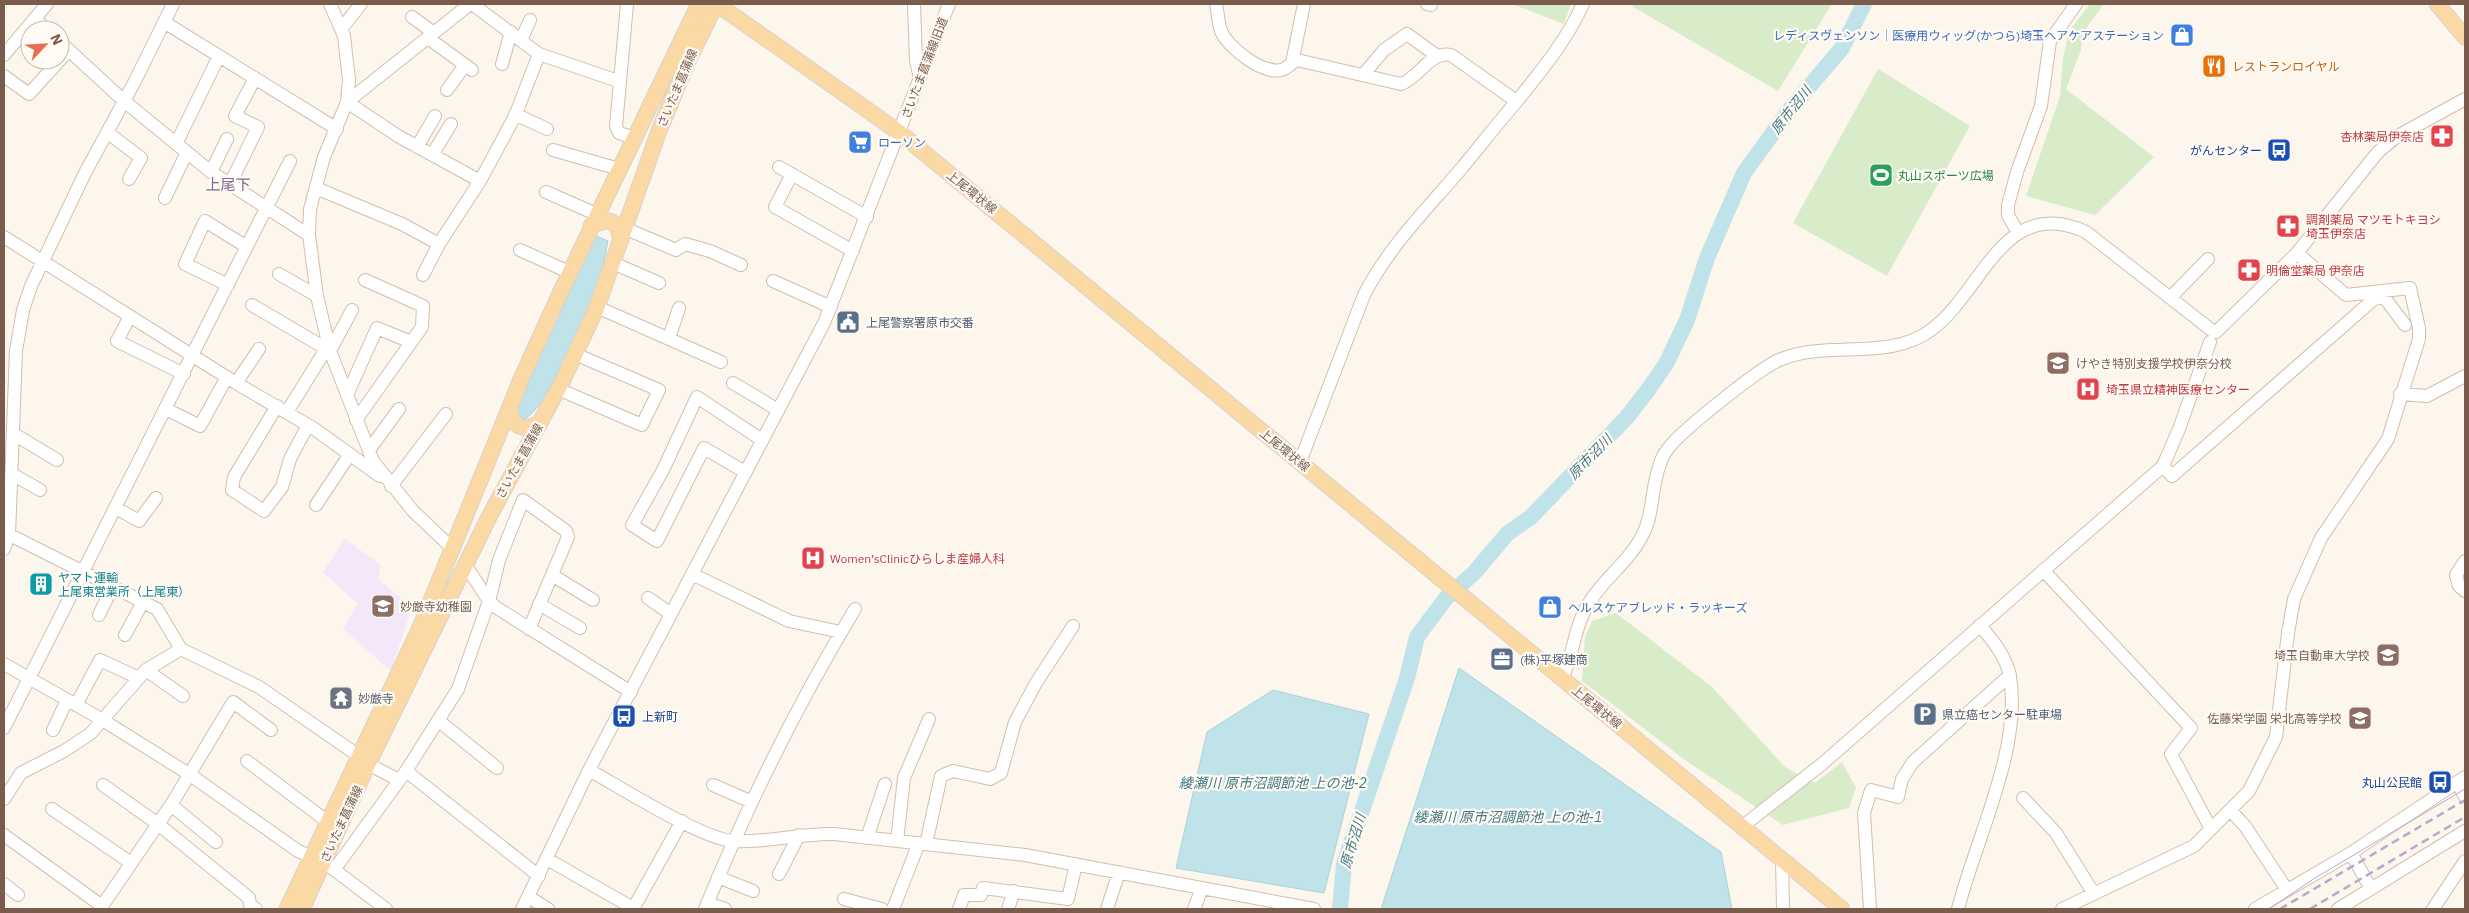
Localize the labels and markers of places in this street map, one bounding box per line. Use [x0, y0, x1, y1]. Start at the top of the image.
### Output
shop icon: レディスヴェンソン｜医療用ウィッグ(かつら)埼玉ヘアケアステーション [2169, 22, 2195, 48]
place label: レディスヴェンソン｜医療用ウィッグ(かつら)埼玉ヘアケアステーション [1773, 28, 2164, 43]
restaurant icon: レストランロイヤル [2201, 53, 2227, 79]
place label: レストランロイヤル [2232, 59, 2340, 74]
pharmacy icon: 杏林薬局伊奈店 [2429, 123, 2455, 149]
supermarket icon: ローソン [847, 129, 873, 155]
place label: 杏林薬局伊奈店 [2340, 129, 2424, 144]
place label: ローソン [878, 135, 926, 150]
bus stop icon: がんセンター [2266, 137, 2292, 163]
place label: がんセンター [2190, 143, 2262, 158]
sports icon: 丸山スポーツ広場 [1868, 162, 1894, 188]
place label: 丸山スポーツ広場 [1898, 168, 1994, 183]
place label: 調剤薬局 マツモトキヨシ 埼玉伊奈店 [2306, 212, 2441, 241]
pharmacy icon: 調剤薬局 マツモトキヨシ 埼玉伊奈店 [2275, 213, 2301, 239]
pharmacy icon: 明倫堂薬局 伊奈店 [2236, 257, 2262, 283]
place label: 明倫堂薬局 伊奈店 [2266, 263, 2365, 278]
public building icon: 上尾警察署原市交番 [835, 309, 861, 335]
place label: 上尾警察署原市交番 [866, 315, 974, 330]
school or university icon: けやき特別支援学校伊奈分校 [2045, 350, 2071, 376]
place label: けやき特別支援学校伊奈分校 [2076, 356, 2232, 371]
hospital icon: 埼玉県立精神医療センター [2075, 376, 2101, 402]
place label: 埼玉県立精神医療センター [2106, 382, 2250, 397]
hospital icon: Women’sClinicひらしま産婦人科 [800, 545, 826, 571]
place label: Women’sClinicひらしま産婦人科 [830, 551, 1005, 566]
place label: ヤマト運輸 上尾東営業所（上尾東） [58, 570, 190, 599]
building icon: ヤマト運輸 上尾東営業所（上尾東） [28, 571, 54, 597]
school or university icon: 妙厳寺幼稚園 [370, 593, 396, 619]
shop icon: ヘルスケアブレッド・ラッキーズ [1537, 594, 1563, 620]
place label: 妙厳寺幼稚園 [400, 599, 472, 614]
place label: ヘルスケアブレッド・ラッキーズ [1568, 600, 1747, 615]
school or university icon: 埼玉自動車大学校 [2375, 642, 2401, 668]
office icon: (株)平塚建商 [1489, 646, 1515, 672]
place label: 埼玉自動車大学校 [2274, 648, 2370, 663]
place label: (株)平塚建商 [1520, 652, 1588, 667]
temple icon: 妙厳寺 [328, 685, 354, 711]
place label: 妙厳寺 [358, 691, 394, 706]
parking icon: 県立癌センター駐車場 [1912, 701, 1938, 727]
bus stop icon: 上新町 [611, 703, 637, 729]
school or university icon: 佐藤栄学園 栄北高等学校 [2347, 705, 2373, 731]
place label: 県立癌センター駐車場 [1942, 707, 2062, 722]
place label: 上新町 [642, 709, 678, 724]
place label: 佐藤栄学園 栄北高等学校 [2207, 711, 2342, 726]
bus stop icon: 丸山公民館 [2427, 769, 2453, 795]
place label: 丸山公民館 [2362, 775, 2422, 790]

